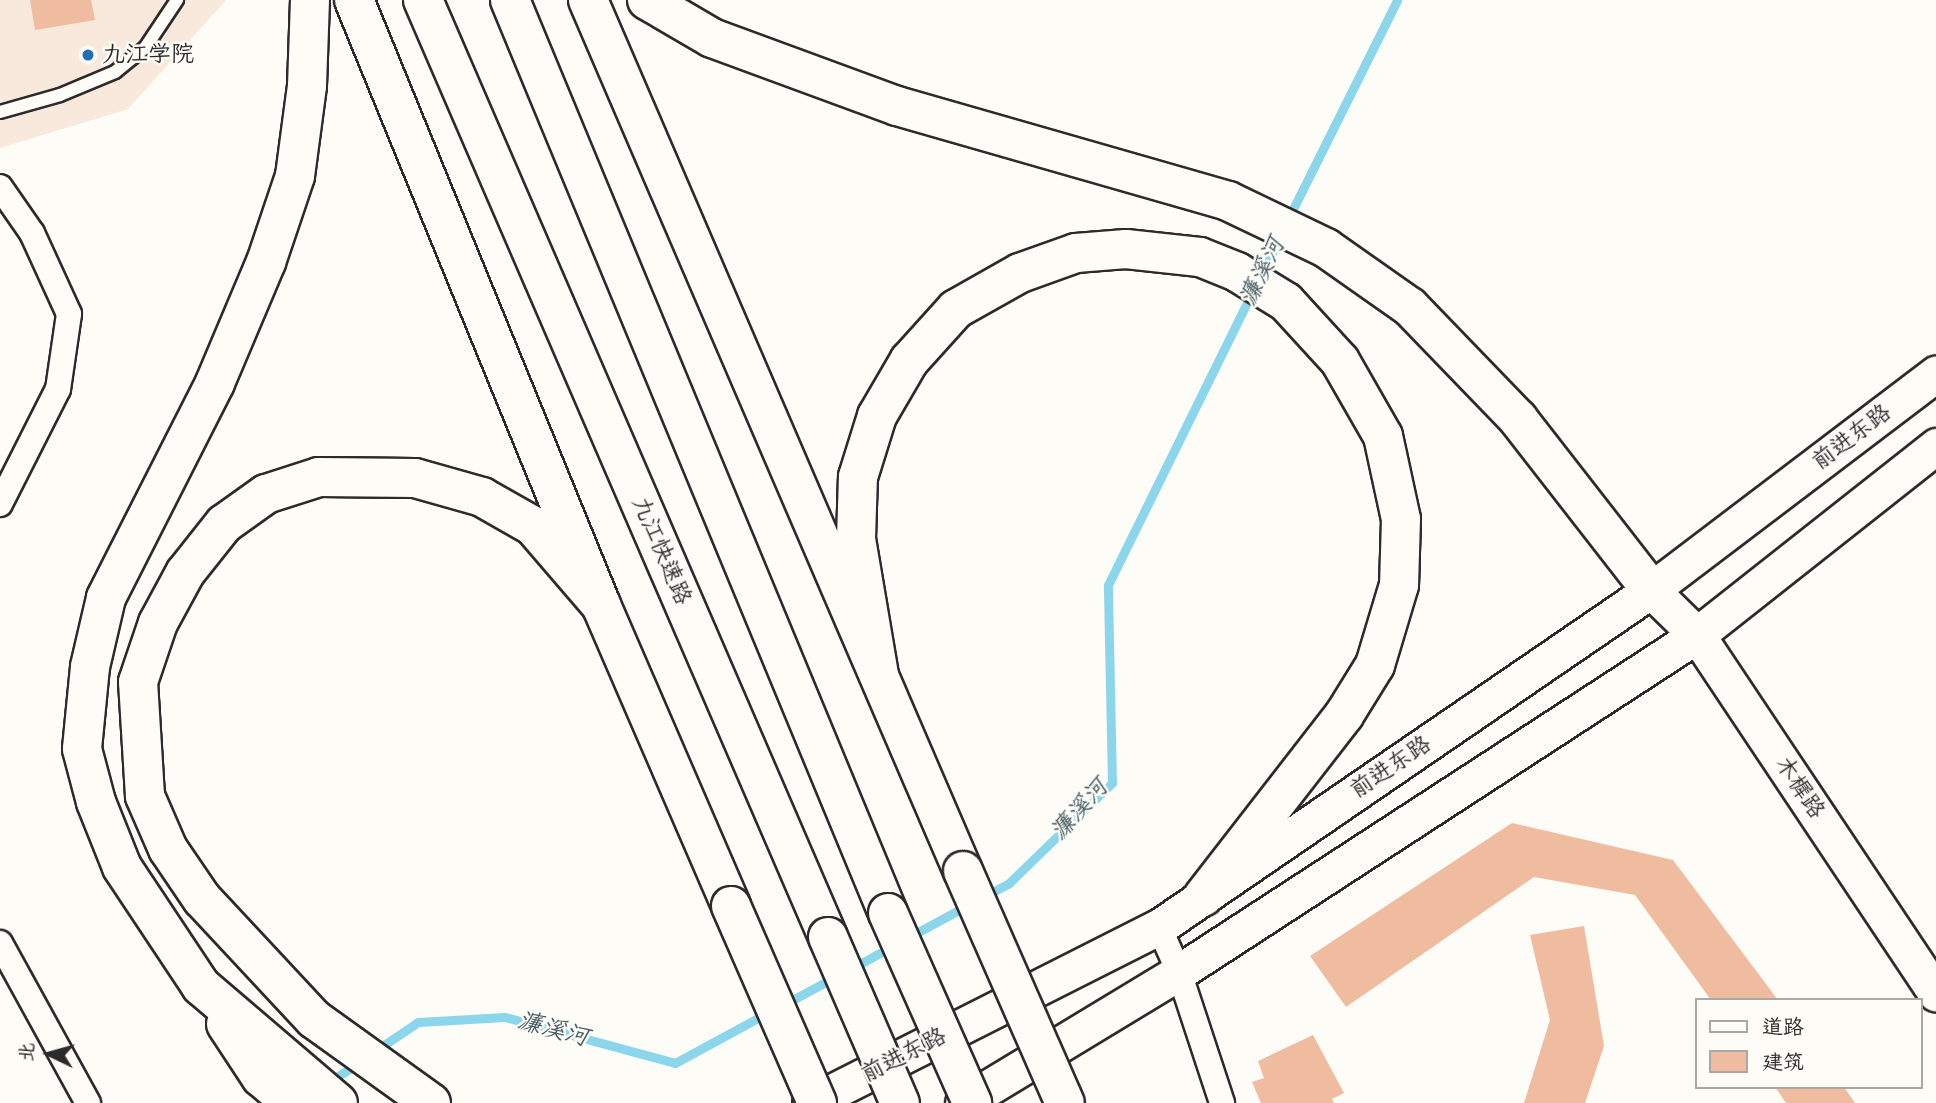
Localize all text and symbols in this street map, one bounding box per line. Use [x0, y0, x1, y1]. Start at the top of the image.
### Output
place label: 九江学院 [102, 41, 194, 69]
marker: 九江学院 [80, 47, 96, 63]
water label: 濂溪河 [1234, 233, 1292, 311]
street label: 前进东路 [1807, 399, 1897, 477]
street label: 九江快速路 [626, 493, 696, 609]
street label: 前进东路 [1345, 731, 1437, 805]
street label: 木樨路 [1768, 752, 1830, 824]
water label: 濂溪河 [1045, 774, 1115, 846]
legend [1694, 998, 1922, 1089]
water label: 濂溪河 [514, 1007, 592, 1053]
text: 道路 [1762, 1014, 1804, 1042]
north arrow [14, 1019, 84, 1089]
street label: 前进东路 [857, 1023, 951, 1089]
text: 北 [14, 1042, 41, 1063]
text: 建筑 [1762, 1049, 1804, 1077]

